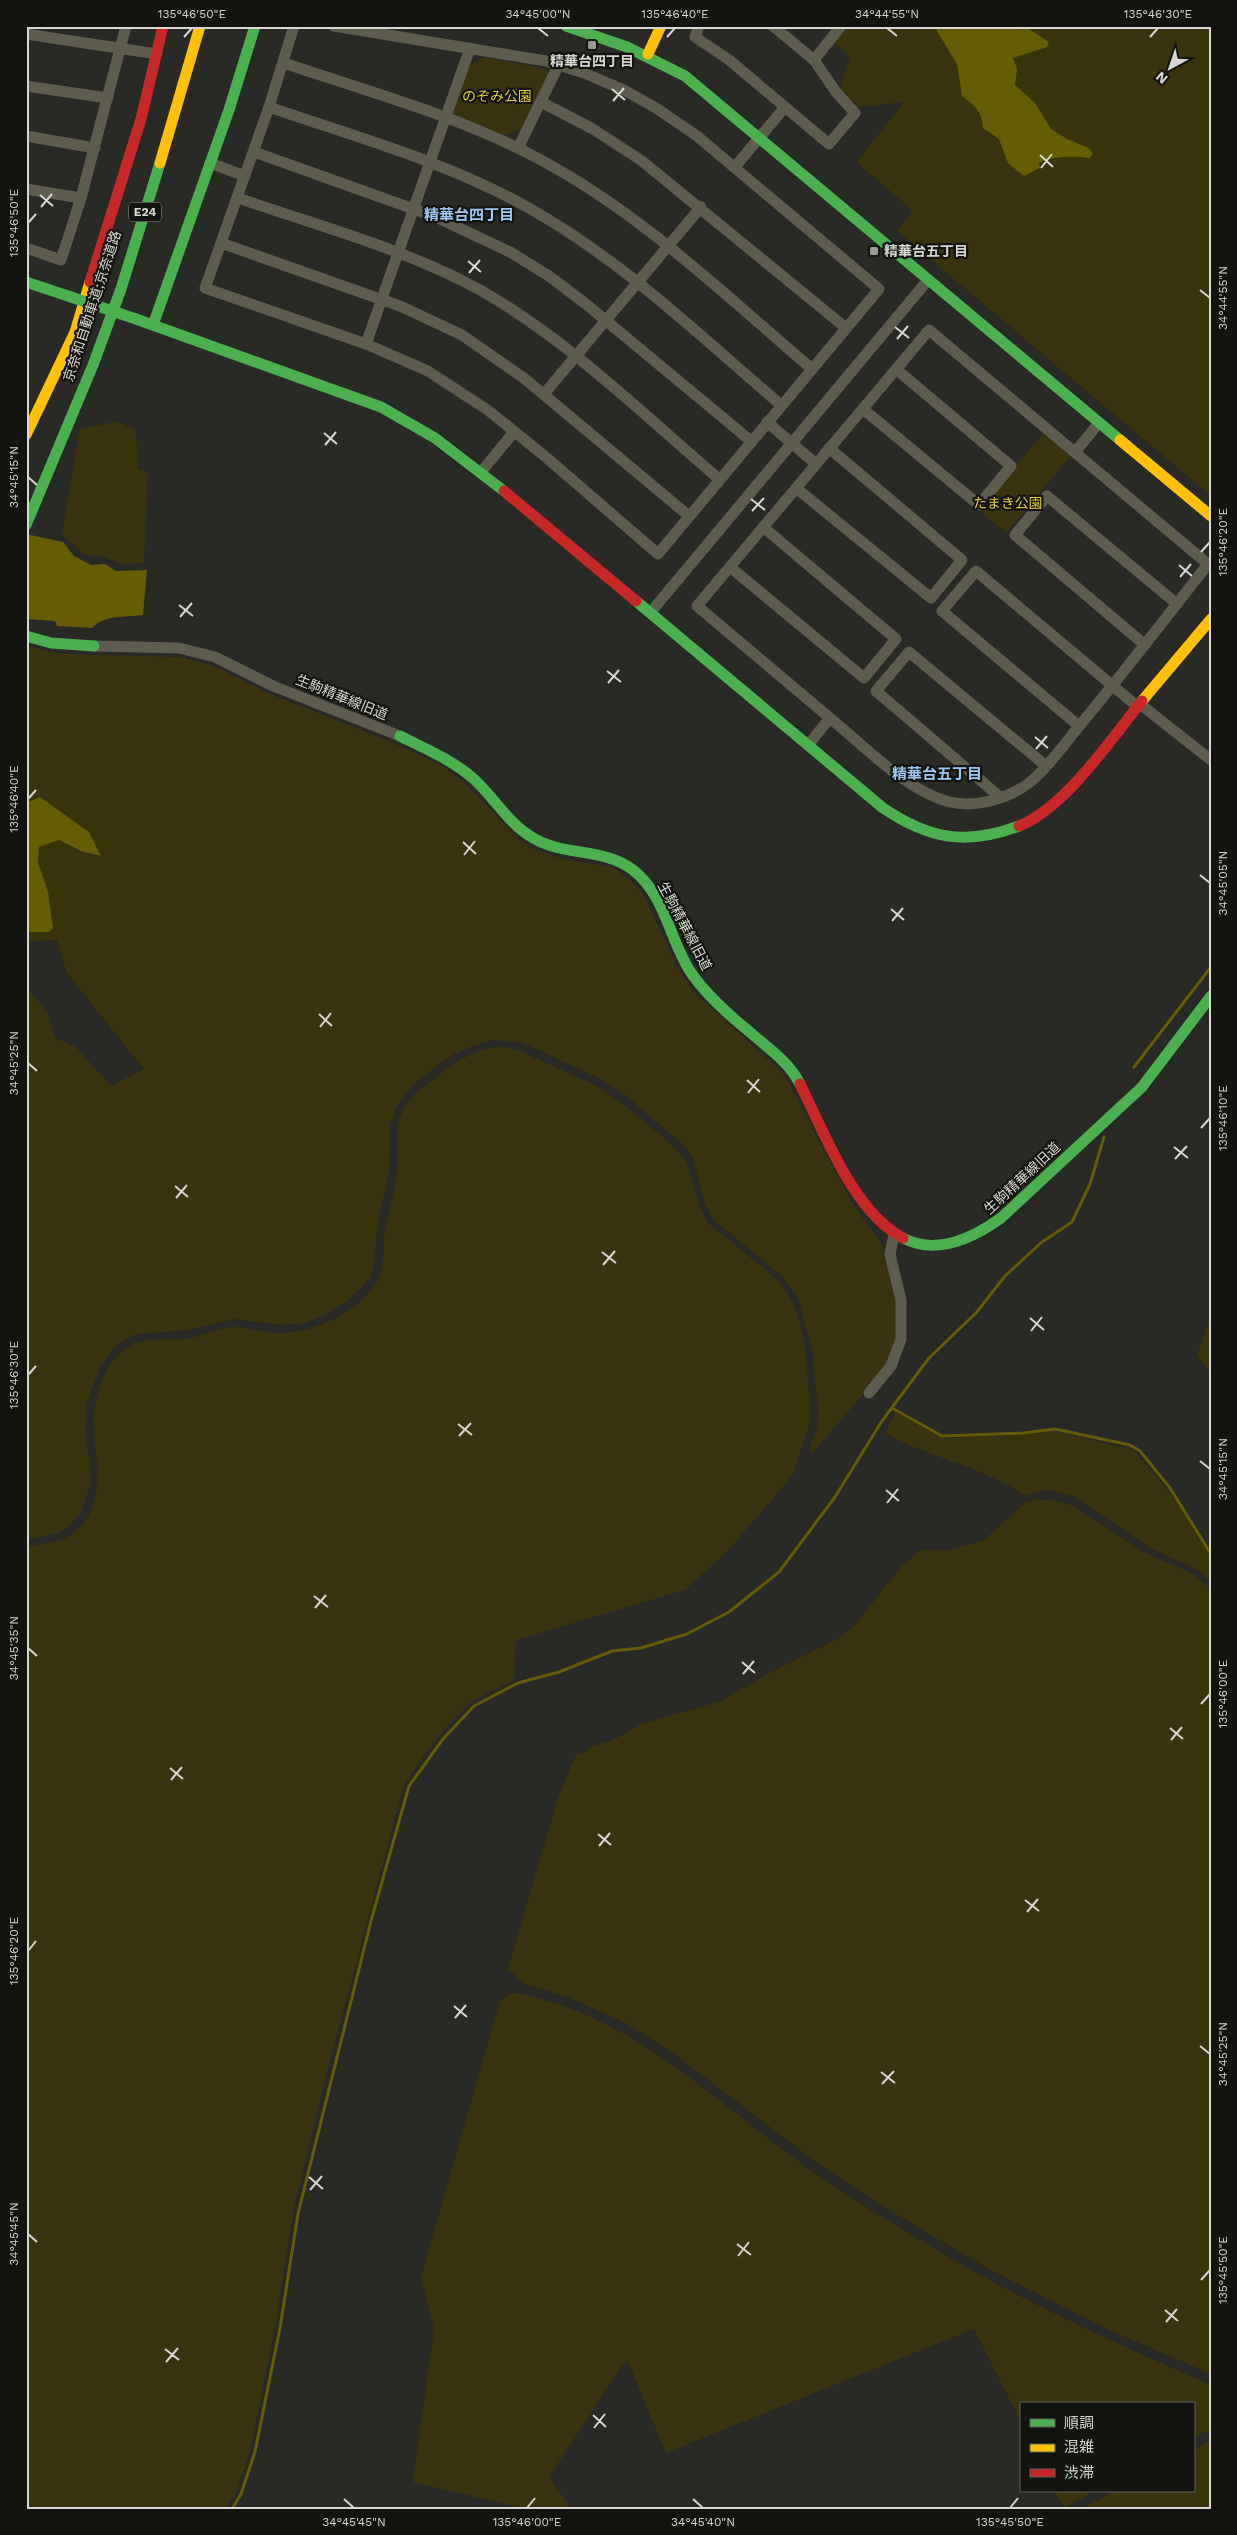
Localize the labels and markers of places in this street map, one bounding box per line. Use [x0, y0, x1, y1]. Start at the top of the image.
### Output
marker: 精華台四丁目 [586, 39, 598, 51]
place label: 精華台四丁目 [550, 53, 634, 69]
place label: 精華台五丁目 [884, 243, 968, 259]
marker: 精華台五丁目 [868, 245, 880, 257]

